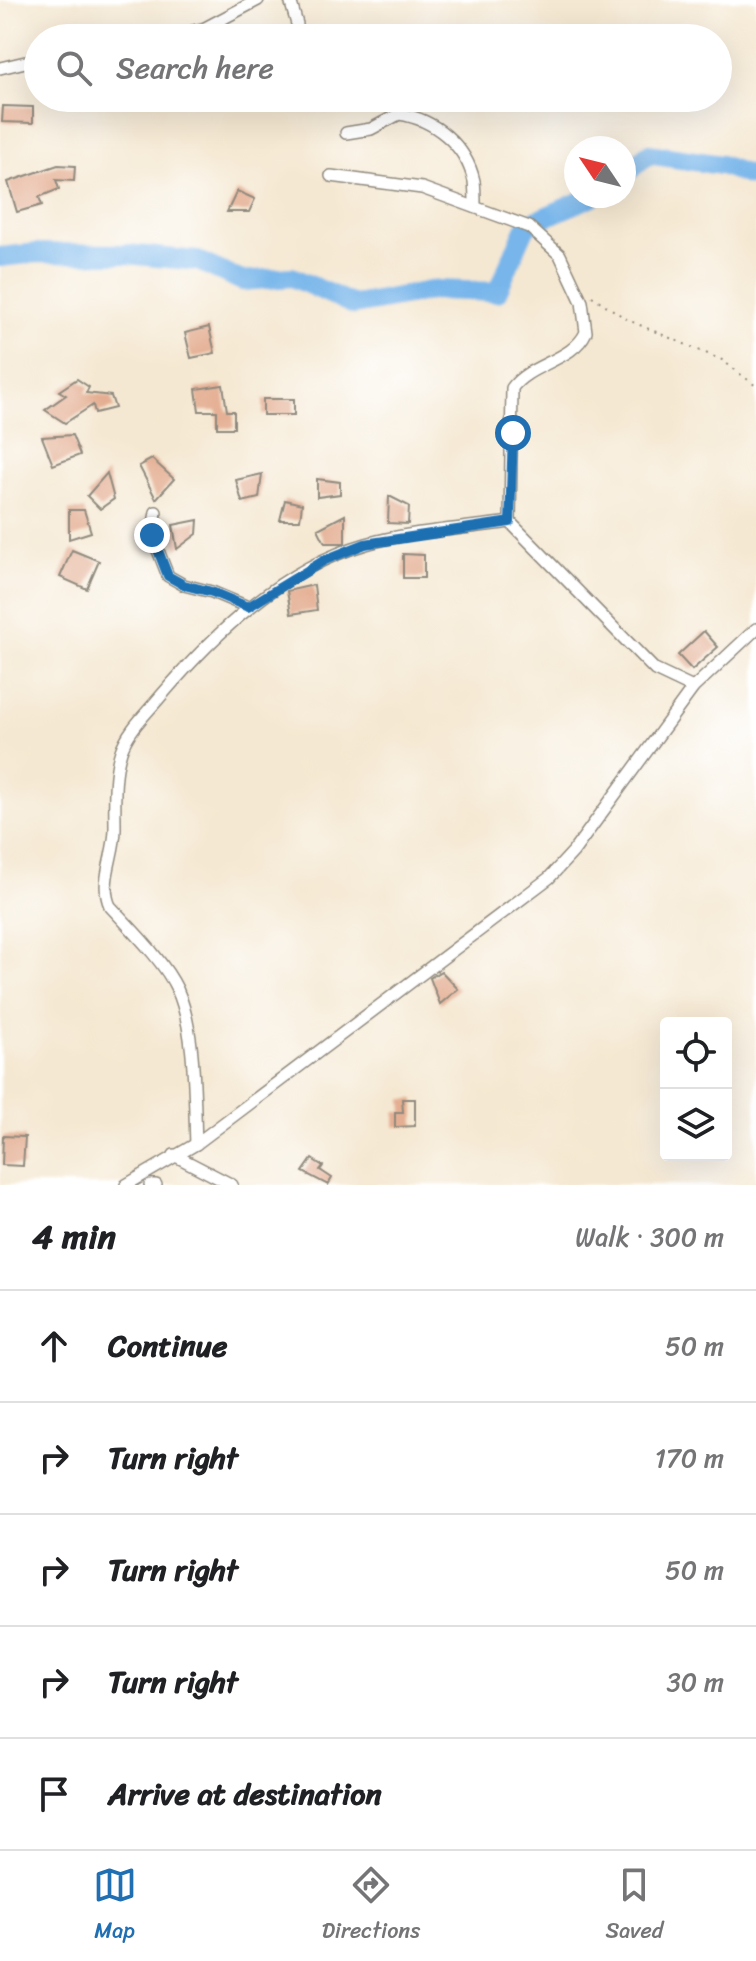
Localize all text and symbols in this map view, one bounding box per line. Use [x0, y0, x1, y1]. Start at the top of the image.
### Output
search box [24, 24, 732, 112]
text: Search here [116, 41, 274, 95]
icon: search [52, 46, 96, 90]
north arrow [564, 136, 636, 208]
route start [495, 415, 531, 451]
route end [134, 517, 170, 553]
map controls [660, 1017, 732, 1161]
button: locate [660, 1017, 732, 1089]
button: layers [660, 1089, 732, 1161]
text: 4 min [32, 1207, 116, 1267]
text: Walk · 300 m [575, 1214, 724, 1260]
text: Continue [108, 1319, 227, 1373]
text: 50 m [665, 1323, 724, 1369]
icon: ahead [32, 1324, 76, 1368]
text: Turn right [108, 1431, 238, 1485]
text: 170 m [655, 1435, 724, 1481]
icon: right [32, 1436, 76, 1480]
text: Turn right [108, 1543, 238, 1597]
text: 50 m [665, 1547, 724, 1593]
icon: right [32, 1548, 76, 1592]
text: Turn right [108, 1655, 238, 1709]
text: 30 m [667, 1659, 724, 1705]
icon: right [32, 1660, 76, 1704]
text: Arrive at destination [108, 1767, 382, 1821]
icon: arrive [32, 1772, 76, 1816]
tab: Map [93, 1863, 137, 1950]
tab: Directions [322, 1863, 420, 1950]
tab: Saved [605, 1863, 663, 1950]

